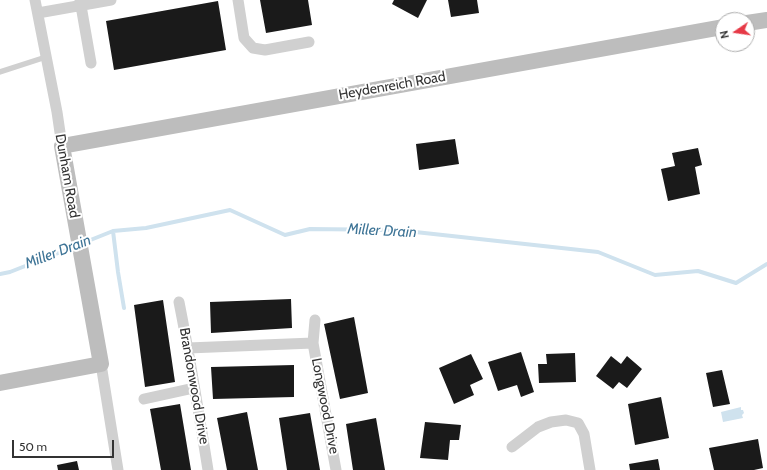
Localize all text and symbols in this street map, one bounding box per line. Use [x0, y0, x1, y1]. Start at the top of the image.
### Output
north arrow [715, 12, 755, 52]
text: N [717, 29, 732, 40]
street label: Heydenreich Road [337, 68, 447, 104]
street label: Dunham Road [51, 133, 83, 219]
water label: Miller Drain [347, 220, 417, 242]
water label: Miller Drain [22, 231, 94, 273]
street label: Brandonwood Drive [175, 326, 213, 446]
street label: Longwood Drive [307, 357, 343, 455]
scale bar [14, 432, 116, 458]
text: 50 m [19, 439, 47, 454]

